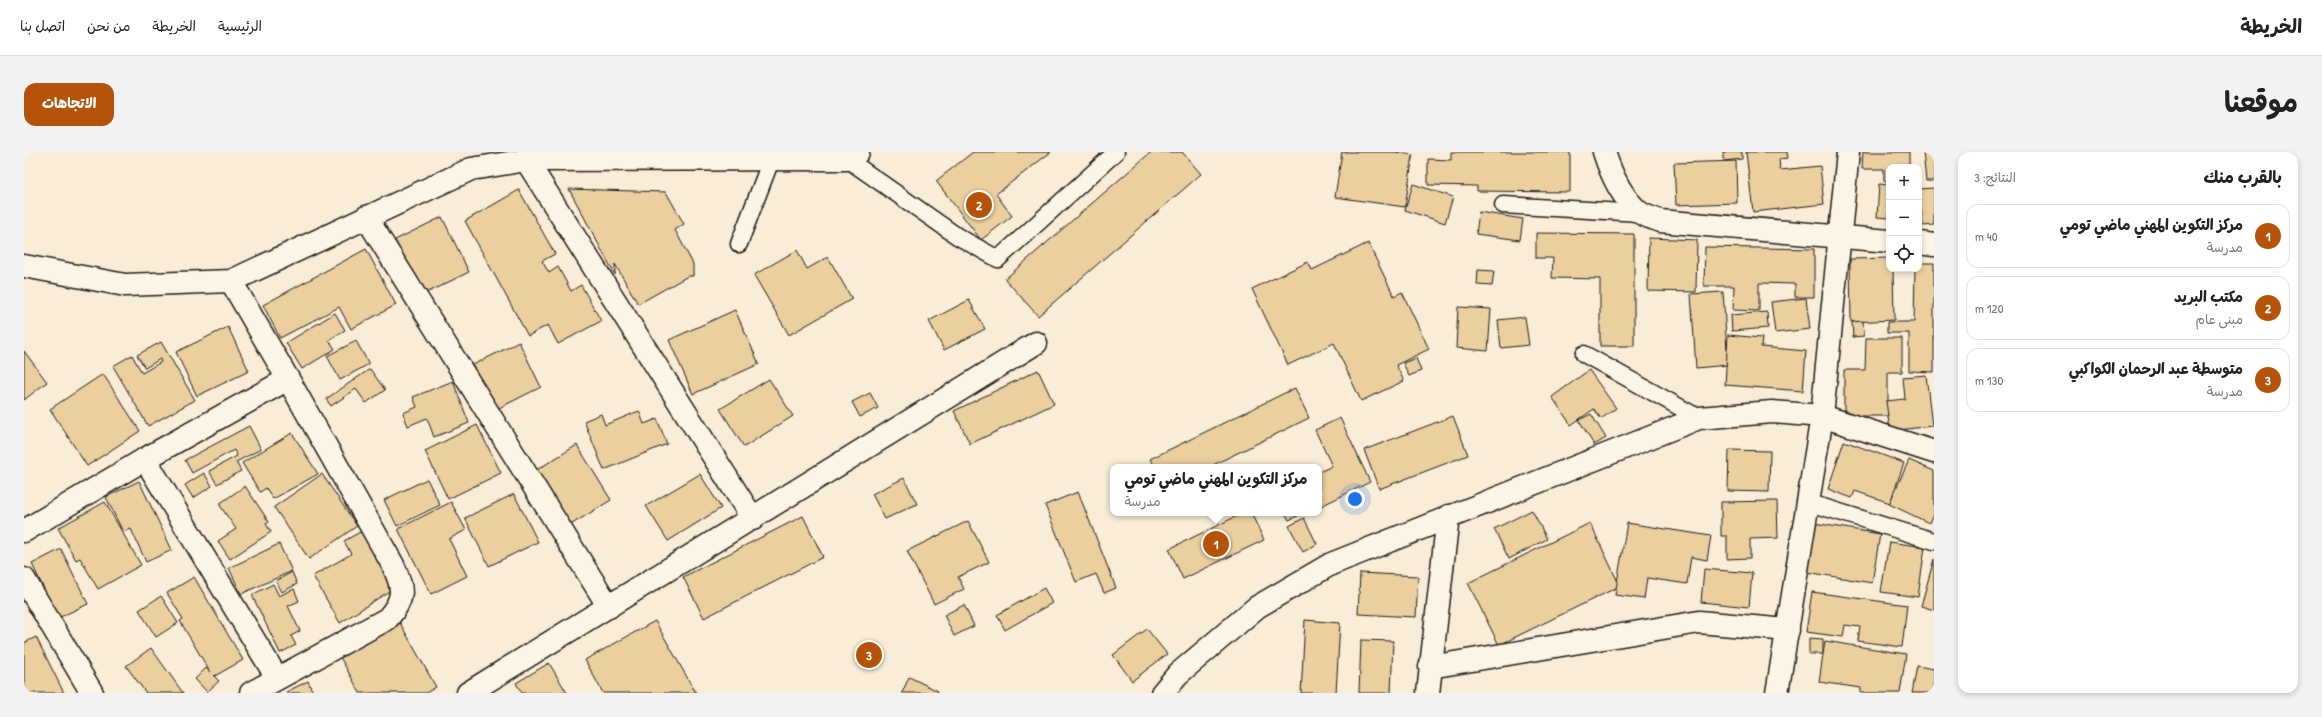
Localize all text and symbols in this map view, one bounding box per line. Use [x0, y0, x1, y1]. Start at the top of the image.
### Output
text: الخريطة [2240, 13, 2302, 39]
text: اتصل بنا [20, 16, 65, 35]
text: من نحن [87, 16, 130, 35]
text: الخريطة [152, 16, 196, 35]
text: الرئيسية [218, 16, 262, 35]
button: الاتجاهات [24, 83, 114, 126]
text: موقعنا [2224, 83, 2298, 121]
map controls [1886, 164, 1922, 272]
button: + [1886, 164, 1922, 200]
text: بالقرب منك [2204, 165, 2282, 188]
text: النتائج: 3 [1974, 168, 2016, 186]
pin: 2 [966, 190, 992, 220]
button: − [1886, 200, 1922, 236]
text: مركز التكوين المهني ماضي تومي [2060, 214, 2243, 235]
text: 40 m [1975, 227, 1998, 245]
text: 1 [2266, 227, 2270, 245]
button: locate [1886, 236, 1922, 272]
text: مدرسة [2207, 238, 2243, 256]
text: مكتب البريد [2174, 286, 2243, 307]
text: 120 m [1975, 299, 2003, 317]
text: 2 [2265, 299, 2271, 317]
text: مبنى عام [2195, 310, 2243, 328]
text: متوسطة عبد الرحمان الكواكبي [2069, 358, 2243, 379]
text: 130 m [1975, 371, 2003, 389]
text: 3 [2265, 371, 2271, 389]
text: مدرسة [2207, 382, 2243, 400]
popup [1110, 464, 1322, 516]
text: مركز التكوين المهني ماضي تومي [1124, 468, 1308, 489]
your location [1345, 489, 1365, 509]
text: مدرسة [1124, 492, 1161, 510]
pin: 1 [1203, 529, 1229, 559]
pin: 3 [856, 640, 882, 670]

